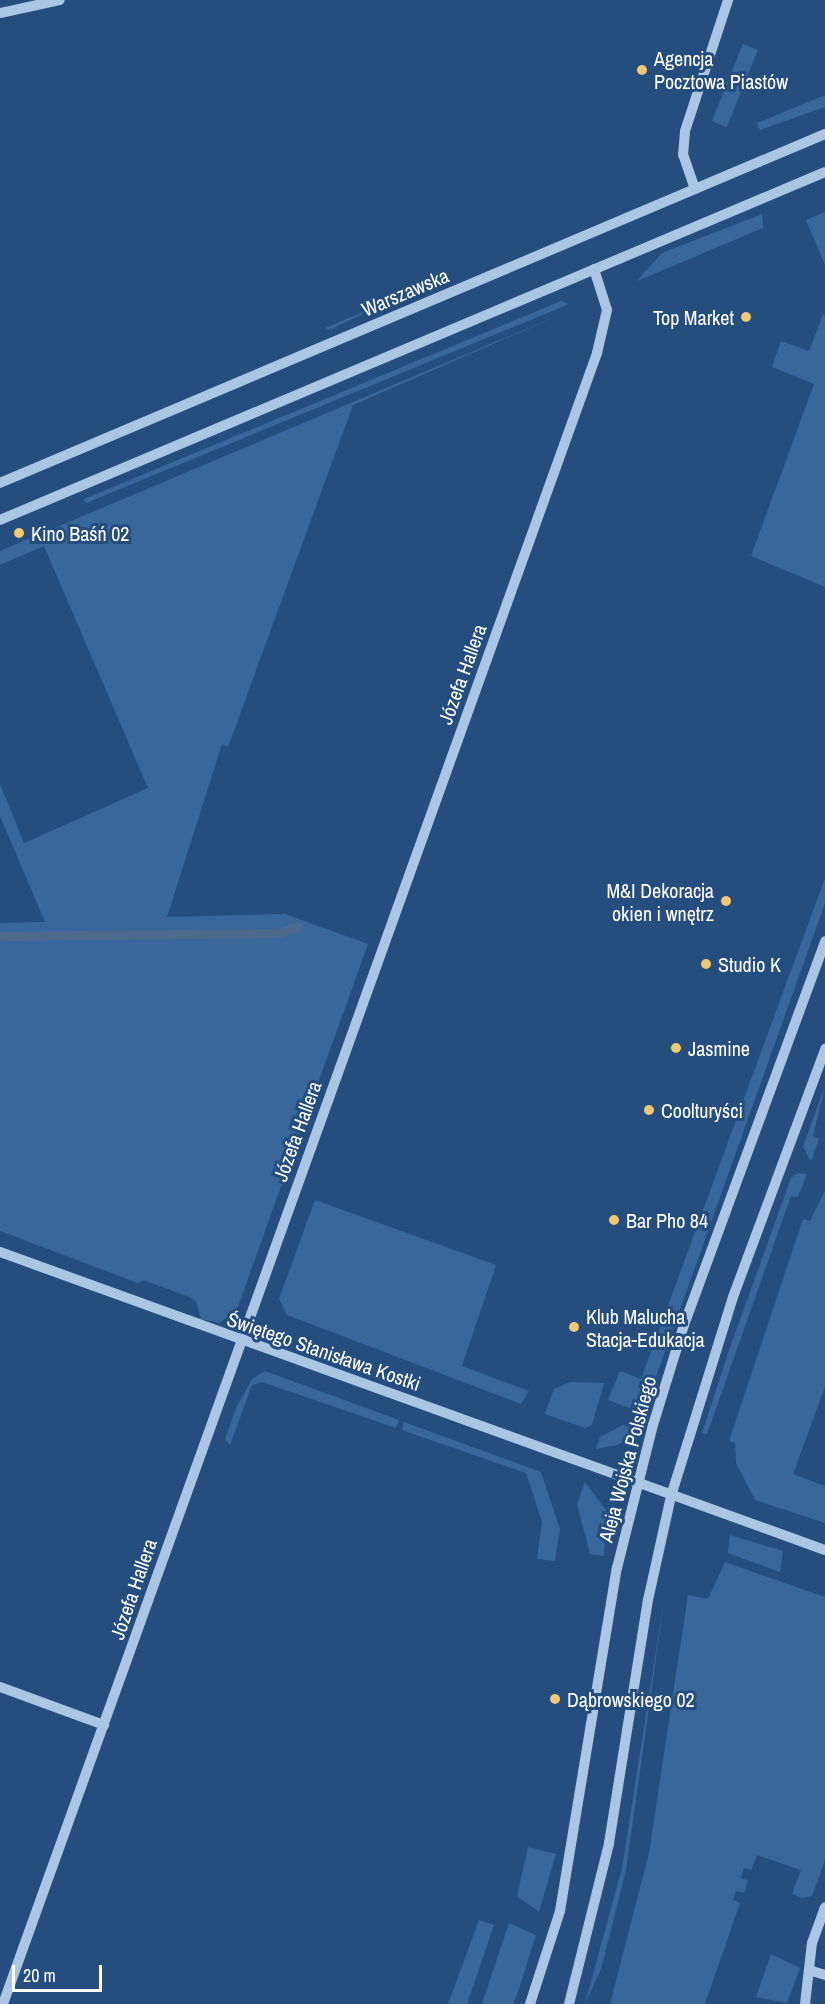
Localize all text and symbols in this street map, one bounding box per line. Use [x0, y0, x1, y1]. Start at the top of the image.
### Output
place label: Agencja Pocztowa Piastów [654, 46, 788, 93]
marker: Agencja Pocztowa Piastów [635, 63, 649, 77]
street label: Warszawska [358, 263, 452, 321]
place label: Top Market [653, 305, 734, 329]
marker: Top Market [739, 310, 753, 324]
place label: Kino Baśń 02 [31, 521, 129, 545]
marker: Kino Baśń 02 [12, 526, 26, 540]
street label: Józefa Hallera [433, 621, 491, 727]
place label: M&I Dekoracja okien i wnętrz [606, 878, 714, 925]
marker: M&I Dekoracja okien i wnętrz [719, 894, 733, 908]
place label: Studio K [718, 952, 781, 976]
marker: Studio K [699, 957, 713, 971]
place label: Jasmine [688, 1036, 750, 1060]
marker: Jasmine [669, 1041, 683, 1055]
street label: Józefa Hallera [268, 1078, 326, 1184]
place label: Coolturyści [661, 1098, 743, 1122]
marker: Coolturyści [642, 1103, 656, 1117]
place label: Bar Pho 84 [626, 1208, 708, 1232]
marker: Bar Pho 84 [607, 1213, 621, 1227]
place label: Klub Malucha Stacja-Edukacja [586, 1304, 704, 1351]
street label: Świętego Stanisława Kostki [224, 1307, 424, 1395]
marker: Klub Malucha Stacja-Edukacja [567, 1320, 581, 1334]
street label: Aleja Wojska Polskiego [593, 1373, 661, 1545]
street label: Józefa Hallera [105, 1536, 161, 1642]
place label: Dąbrowskiego 02 [567, 1687, 695, 1711]
marker: Dąbrowskiego 02 [548, 1692, 562, 1706]
scale bar [15, 1953, 105, 1991]
text: 20 m [23, 1963, 56, 1988]

